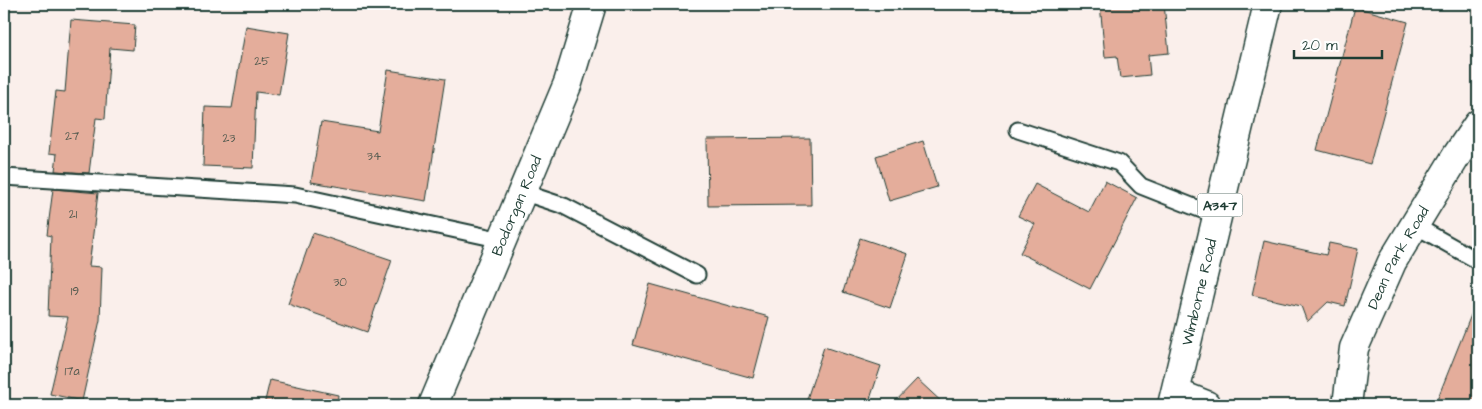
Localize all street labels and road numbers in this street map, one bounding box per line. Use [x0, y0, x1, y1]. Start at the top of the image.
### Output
street label: Bodorgan Road [487, 152, 547, 259]
road number: A347 [1198, 194, 1242, 216]
street label: Dean Park Road [1362, 202, 1435, 313]
street label: Wimborne Road [1177, 236, 1223, 348]

